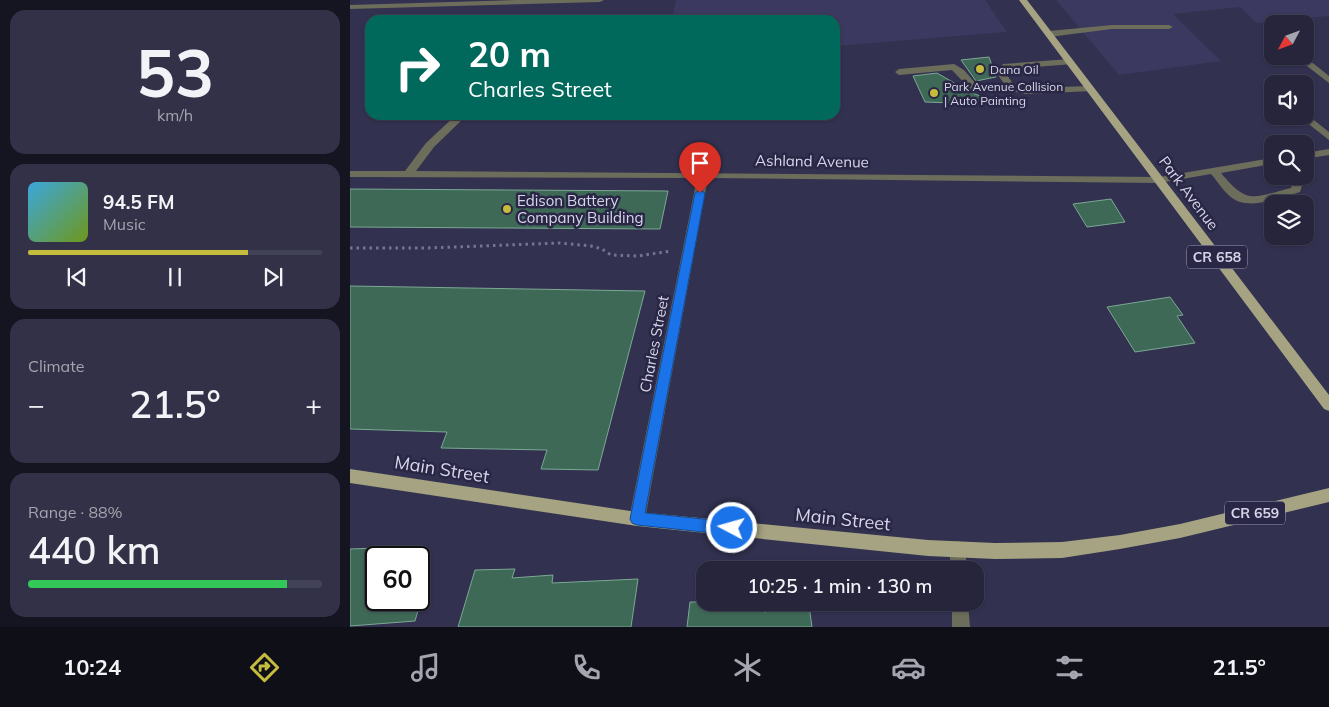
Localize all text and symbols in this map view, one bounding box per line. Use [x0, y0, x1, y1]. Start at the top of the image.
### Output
north arrow [1264, 15, 1314, 65]
map controls [1264, 15, 1314, 245]
text: 53 [136, 32, 214, 113]
text: 20 m [468, 32, 551, 76]
icon: right [385, 35, 450, 100]
place label: Dana Oil [990, 62, 1039, 77]
marker: Dana Oil [974, 63, 986, 75]
text: Charles Street [468, 75, 612, 103]
button: sound [1264, 75, 1314, 125]
place label: Park Avenue Collision | Auto Painting [944, 79, 1063, 108]
marker: Park Avenue Collision | Auto Painting [928, 87, 940, 99]
text: km/h [157, 105, 193, 125]
button: search [1264, 135, 1314, 185]
pin [679, 142, 721, 193]
icon: arrive [686, 149, 714, 177]
street label: Ashland Avenue [755, 151, 869, 171]
street label: Park Avenue [1155, 152, 1223, 234]
text: 94.5 FM [103, 190, 175, 214]
place label: Edison Battery Company Building [517, 191, 643, 227]
button: layers [1264, 195, 1314, 245]
marker: Edison Battery Company Building [501, 203, 513, 215]
text: Music [103, 214, 146, 234]
road number: CR 658 [1187, 246, 1247, 268]
icon: previous [63, 263, 91, 291]
icon: pause [161, 263, 189, 291]
icon: next [259, 263, 287, 291]
street label: Charles Street [635, 294, 673, 394]
text: Climate [28, 356, 84, 376]
text: 21.5° [129, 380, 221, 428]
text: − [28, 387, 45, 422]
text: + [305, 387, 322, 422]
street label: Main Street [393, 450, 491, 488]
position arrow [705, 501, 757, 553]
text: Range · 88% [28, 502, 123, 522]
road number: CR 659 [1225, 502, 1285, 524]
street label: Main Street [794, 503, 892, 535]
text: 440 km [28, 526, 161, 574]
speed limit sign: 60 [365, 546, 430, 611]
text: 10:25 · 1 min · 130 m [747, 574, 933, 598]
icon: directions [247, 650, 282, 685]
icon: music [408, 650, 443, 685]
icon: phone [569, 650, 604, 685]
icon: climate [730, 650, 765, 685]
icon: car [891, 650, 926, 685]
icon: filters [1052, 650, 1087, 685]
text: 10:24 [63, 653, 121, 681]
text: 21.5° [1213, 653, 1266, 681]

